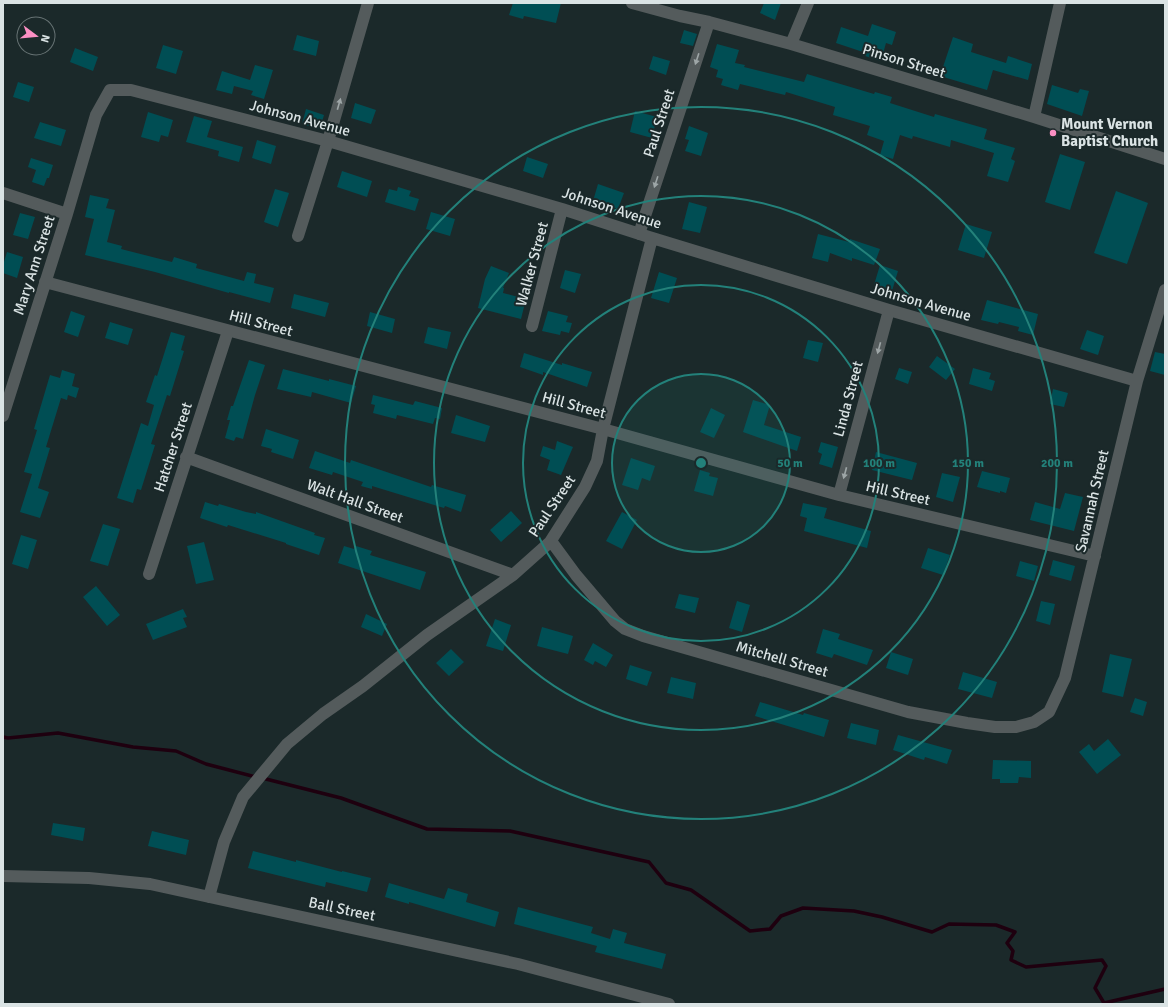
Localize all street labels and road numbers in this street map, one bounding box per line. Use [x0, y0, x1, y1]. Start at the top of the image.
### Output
street label: Pinson Street [860, 40, 948, 82]
street label: Paul Street [640, 87, 678, 159]
street label: Johnson Avenue [248, 96, 352, 140]
street label: Johnson Avenue [560, 183, 664, 233]
street label: Mary Ann Street [9, 213, 59, 317]
street label: Walker Street [512, 220, 552, 308]
street label: Johnson Avenue [869, 279, 973, 325]
street label: Hill Street [227, 306, 295, 340]
street label: Linda Street [829, 359, 867, 439]
street label: Hill Street [540, 388, 608, 422]
street label: Hatcher Street [150, 400, 196, 494]
street label: Savannah Street [1071, 448, 1113, 554]
street label: Paul Street [525, 472, 579, 540]
street label: Walt Hall Street [304, 475, 406, 527]
street label: Hill Street [864, 477, 932, 509]
street label: Mitchell Street [734, 637, 830, 681]
street label: Ball Street [307, 893, 377, 925]

